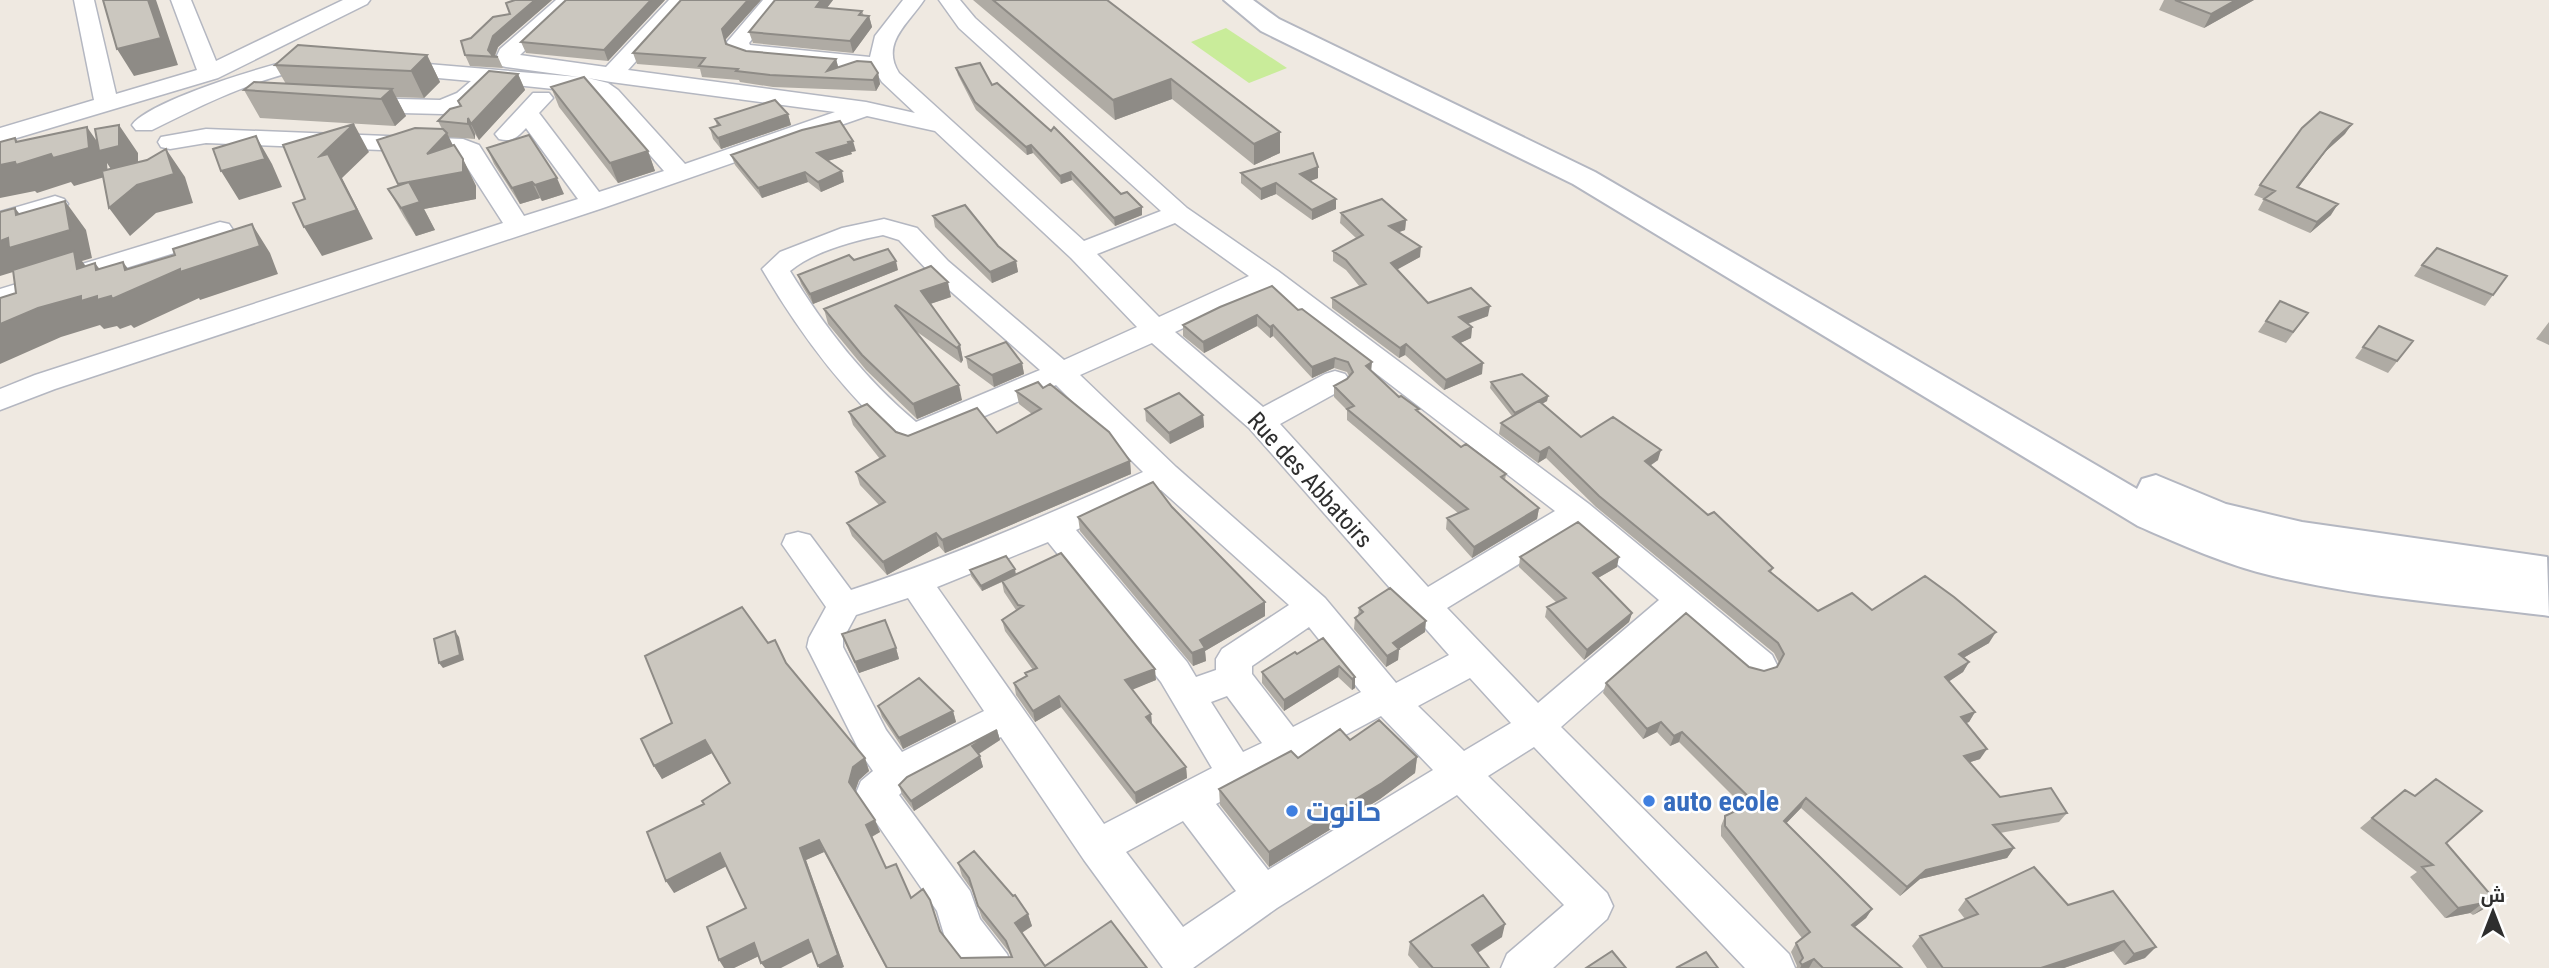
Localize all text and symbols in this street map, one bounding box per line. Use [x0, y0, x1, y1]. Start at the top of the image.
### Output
street label: Rue des Abbatoirs [1242, 407, 1378, 553]
place label: auto ecole [1663, 785, 1779, 818]
marker: auto ecole [1641, 793, 1657, 809]
place label: حانوت [1306, 795, 1381, 828]
marker: حانوت [1284, 803, 1300, 819]
north arrow [2458, 877, 2528, 947]
text: ش [2481, 884, 2505, 907]

